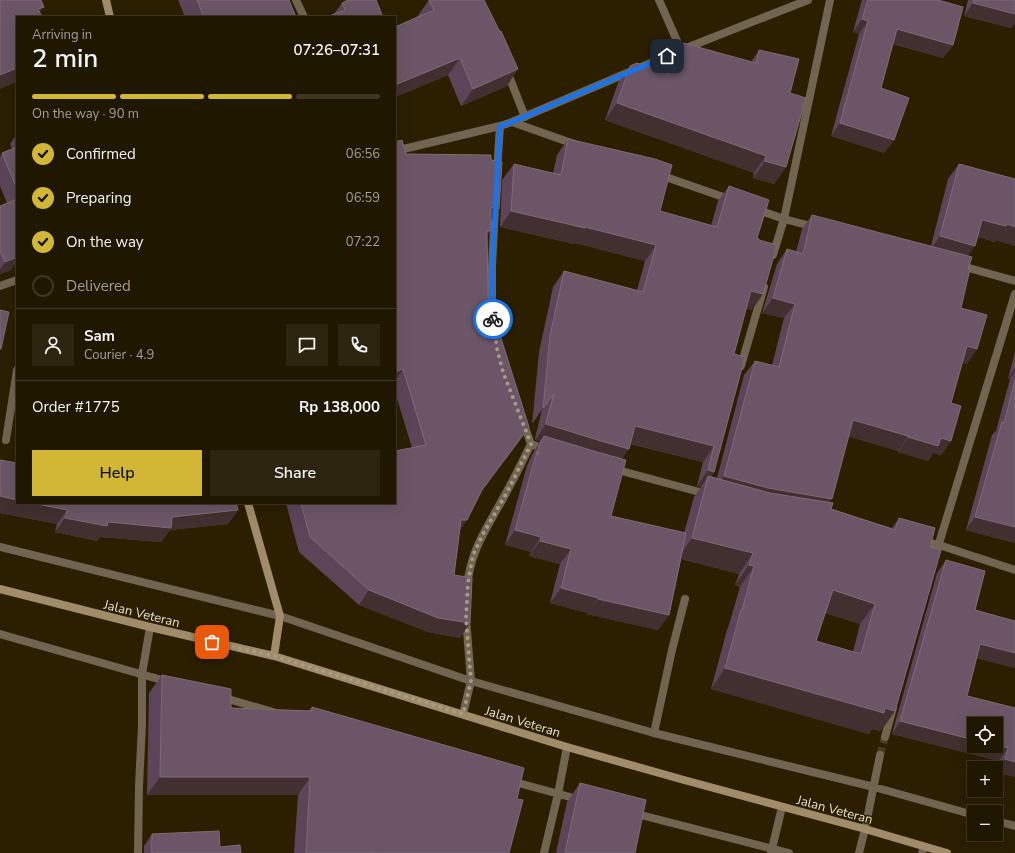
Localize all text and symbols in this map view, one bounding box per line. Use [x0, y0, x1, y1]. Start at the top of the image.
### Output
text: Arriving in [32, 26, 92, 44]
pin [650, 39, 684, 73]
text: 07:26–07:31 [293, 40, 380, 60]
text: 2 min [32, 41, 98, 76]
icon: home [656, 45, 678, 67]
text: On the way · 90 m [32, 105, 139, 123]
icon: check [32, 143, 54, 165]
text: Confirmed [66, 144, 136, 164]
text: 06:56 [346, 145, 380, 163]
icon: check [32, 187, 54, 209]
text: Preparing [66, 188, 131, 208]
text: 06:59 [346, 189, 380, 207]
icon: check [32, 231, 54, 253]
text: On the way [66, 232, 144, 252]
text: 07:22 [346, 233, 380, 251]
text: Delivered [66, 276, 131, 296]
courier [473, 299, 513, 339]
icon: bike [482, 308, 504, 330]
button: person [32, 324, 74, 366]
button: chat [286, 324, 328, 366]
button: phone [338, 324, 380, 366]
text: Sam [84, 326, 115, 346]
text: Courier · 4.9 [84, 346, 154, 364]
text: Order #1775 [32, 397, 120, 417]
text: Rp 138,000 [299, 397, 380, 417]
button: Help [32, 450, 202, 496]
button: Share [210, 450, 380, 496]
street label: Jalan Veteran [101, 596, 182, 632]
pin [195, 625, 229, 659]
icon: bag [201, 631, 223, 653]
street label: Jalan Veteran [482, 702, 563, 742]
map controls [967, 717, 1003, 841]
button: locate [967, 717, 1003, 753]
button: + [967, 761, 1003, 797]
street label: Jalan Veteran [794, 791, 875, 829]
button: − [967, 805, 1003, 841]

